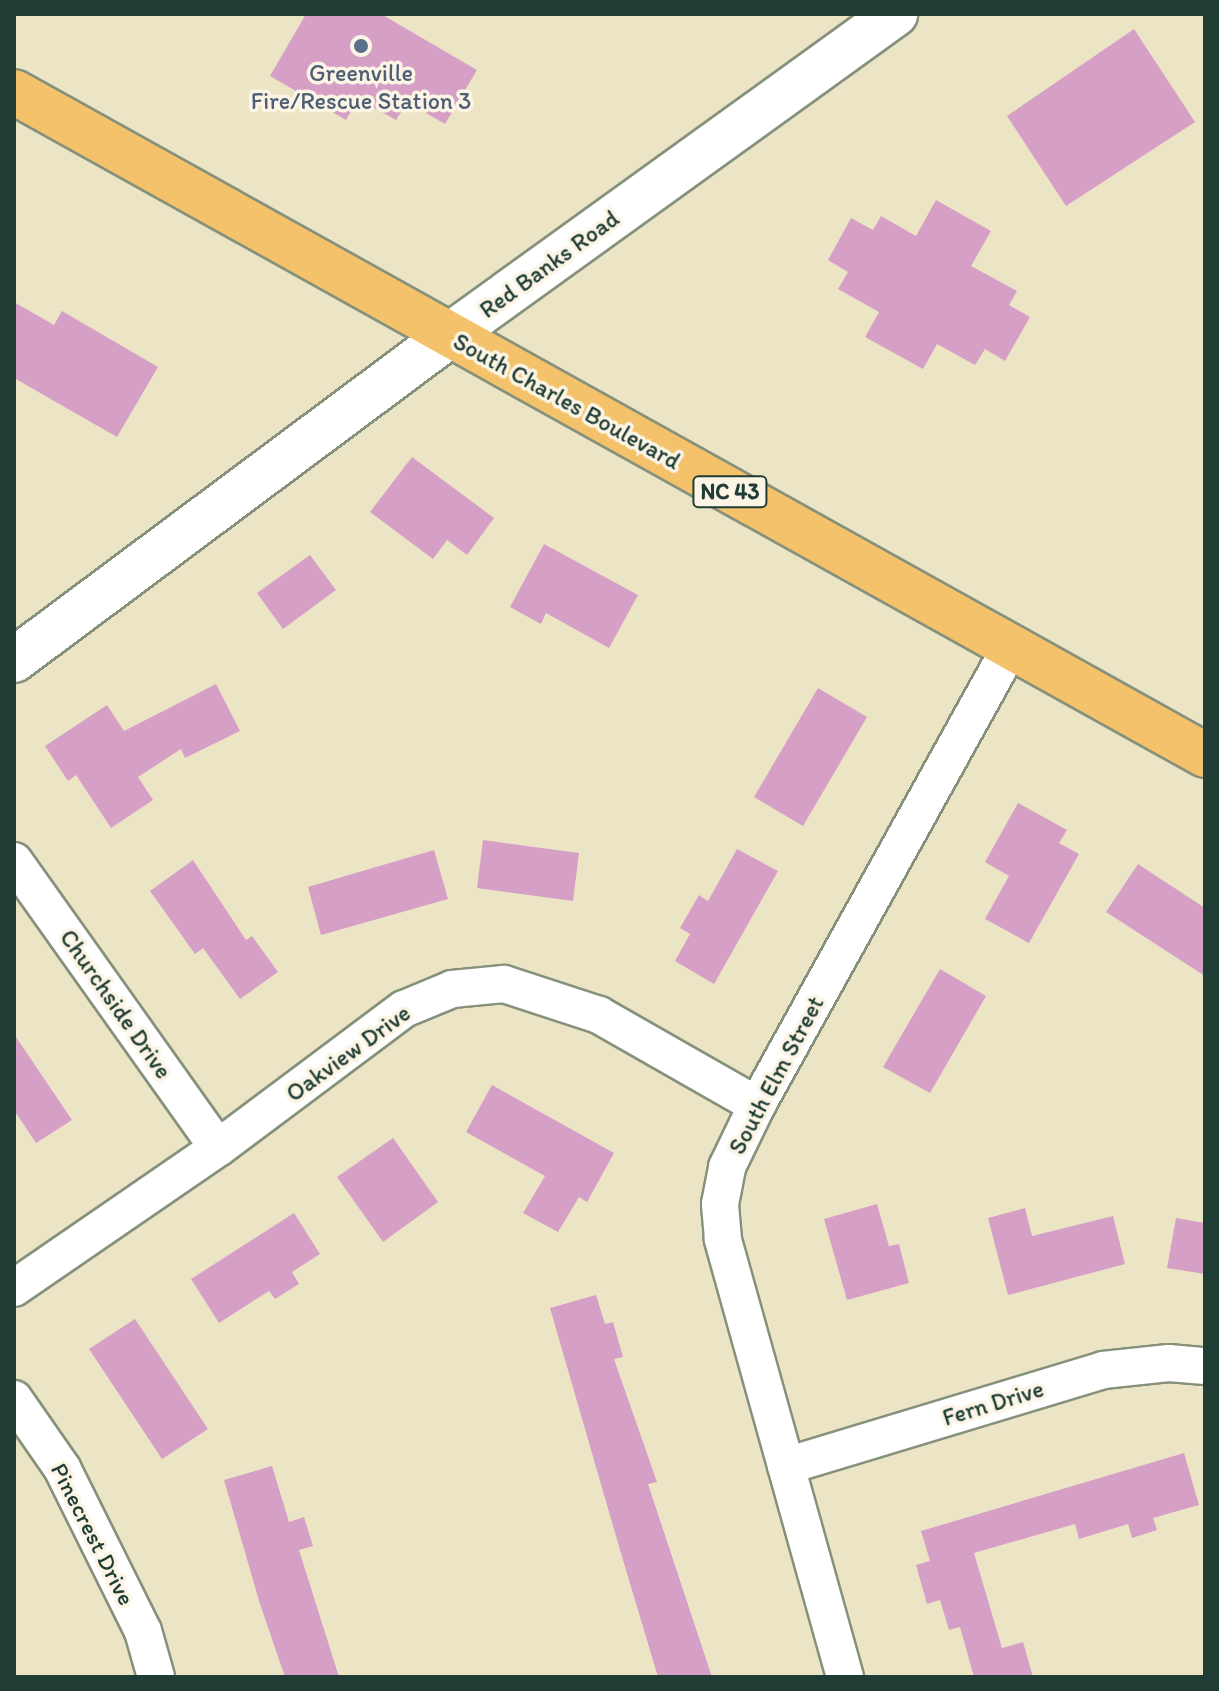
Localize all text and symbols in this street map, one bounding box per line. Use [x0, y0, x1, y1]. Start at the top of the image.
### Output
marker: Greenville Fire/Rescue Station 3 [352, 37, 370, 55]
place label: Greenville Fire/Rescue Station 3 [250, 59, 472, 115]
street label: Red Banks Road [473, 204, 625, 324]
street label: South Charles Boulevard [448, 326, 686, 476]
road number: NC 43 [692, 474, 768, 510]
street label: Churchside Drive [54, 924, 178, 1084]
street label: South Elm Street [722, 992, 830, 1158]
street label: Oakview Drive [280, 998, 416, 1108]
street label: Fern Drive [939, 1374, 1047, 1432]
street label: Pinecrest Drive [45, 1458, 141, 1610]

